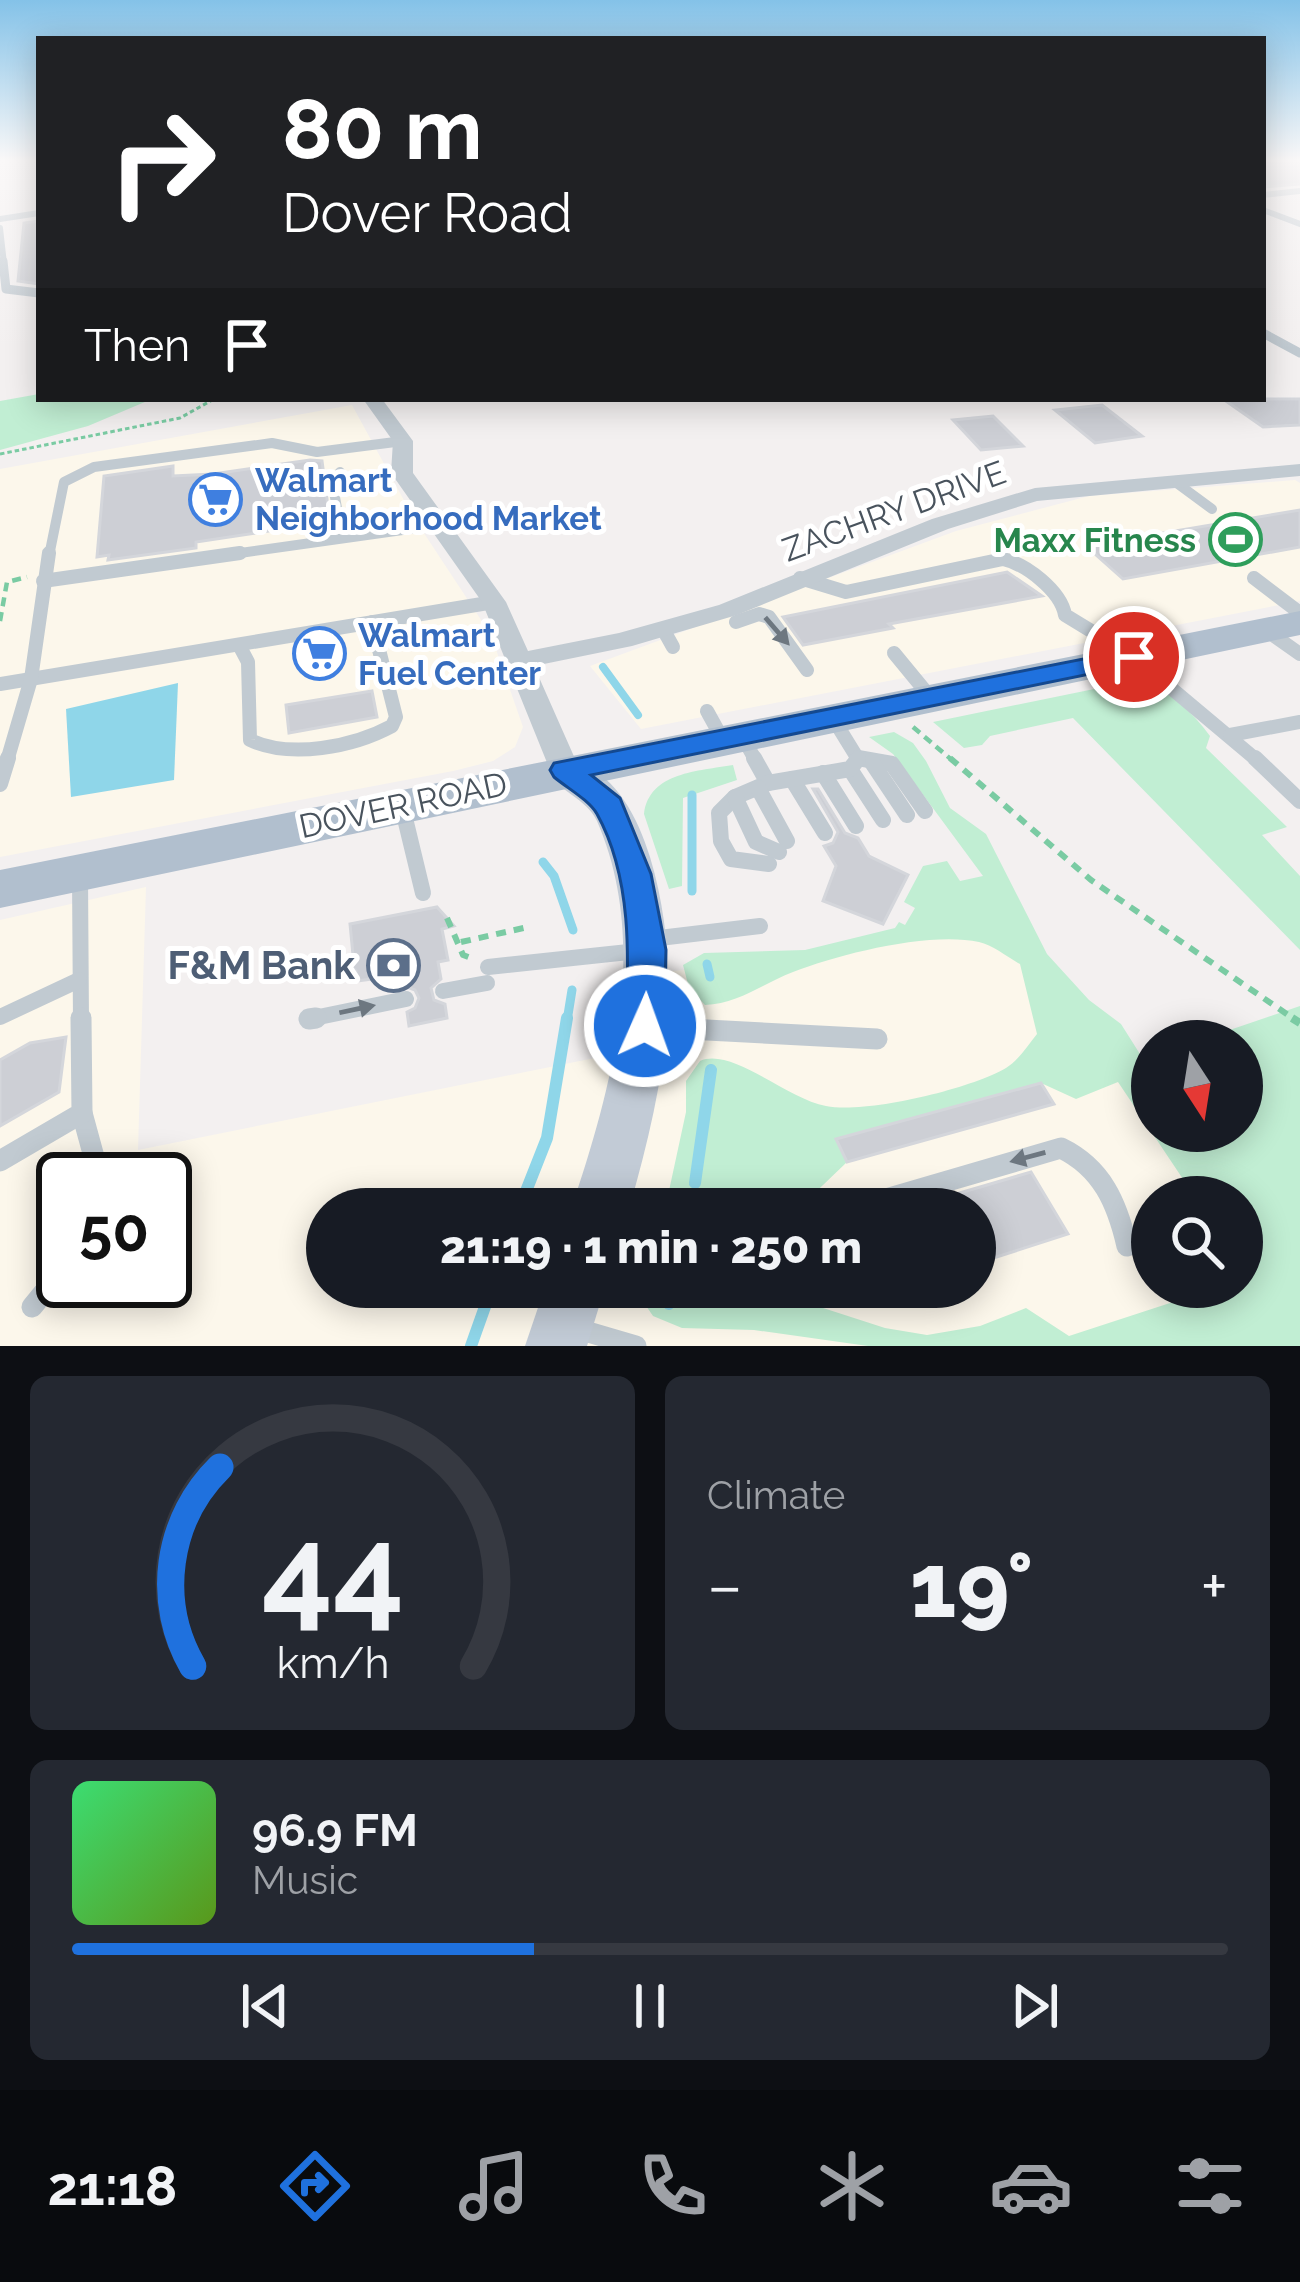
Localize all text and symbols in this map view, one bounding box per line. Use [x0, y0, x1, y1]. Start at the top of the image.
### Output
text: 80 m [282, 80, 483, 179]
icon: right [84, 84, 240, 240]
text: Dover Road [282, 181, 572, 245]
icon: arrive [214, 312, 280, 378]
text: Then [84, 319, 190, 372]
street label: ZACHRY DRIVE [777, 453, 1011, 569]
place label: Walmart Neighborhood Market [255, 461, 602, 538]
supermarket icon: Walmart Neighborhood Market [188, 471, 244, 527]
sports icon: Maxx Fitness [1207, 512, 1263, 568]
place label: Maxx Fitness [993, 521, 1196, 560]
pin [1083, 606, 1185, 708]
one-way arrow [764, 615, 790, 645]
place label: Walmart Fuel Center [358, 616, 541, 693]
icon: arrive [1101, 624, 1167, 690]
supermarket icon: Walmart Fuel Center [291, 626, 347, 682]
street label: DOVER ROAD [296, 764, 510, 846]
bank icon: F&M Bank [366, 937, 422, 993]
place label: F&M Bank [168, 942, 355, 988]
position arrow [582, 963, 708, 1089]
one-way arrow [339, 999, 377, 1018]
north arrow [1131, 1020, 1263, 1152]
map controls [1131, 1020, 1263, 1308]
one-way arrow [1009, 1148, 1046, 1167]
speed limit sign: 50 [36, 1152, 192, 1308]
button: search [1131, 1176, 1263, 1308]
text: 21:19 · 1 min · 250 m [440, 1221, 862, 1274]
text: Climate [707, 1472, 845, 1518]
text: 44 [261, 1498, 404, 1644]
text: 19° [910, 1532, 1033, 1638]
text: − [707, 1547, 743, 1624]
text: + [1201, 1547, 1228, 1624]
text: km/h [276, 1638, 389, 1688]
text: 96.9 FM [252, 1804, 418, 1857]
text: Music [252, 1857, 358, 1903]
icon: previous [232, 1973, 298, 2039]
icon: pause [617, 1973, 683, 2039]
icon: next [1002, 1973, 1068, 2039]
icon: directions [273, 2144, 357, 2228]
icon: music [452, 2144, 536, 2228]
icon: phone [631, 2144, 715, 2228]
icon: climate [810, 2144, 894, 2228]
icon: car [989, 2144, 1073, 2228]
icon: filters [1168, 2144, 1252, 2228]
text: 21:18 [48, 2154, 177, 2218]

